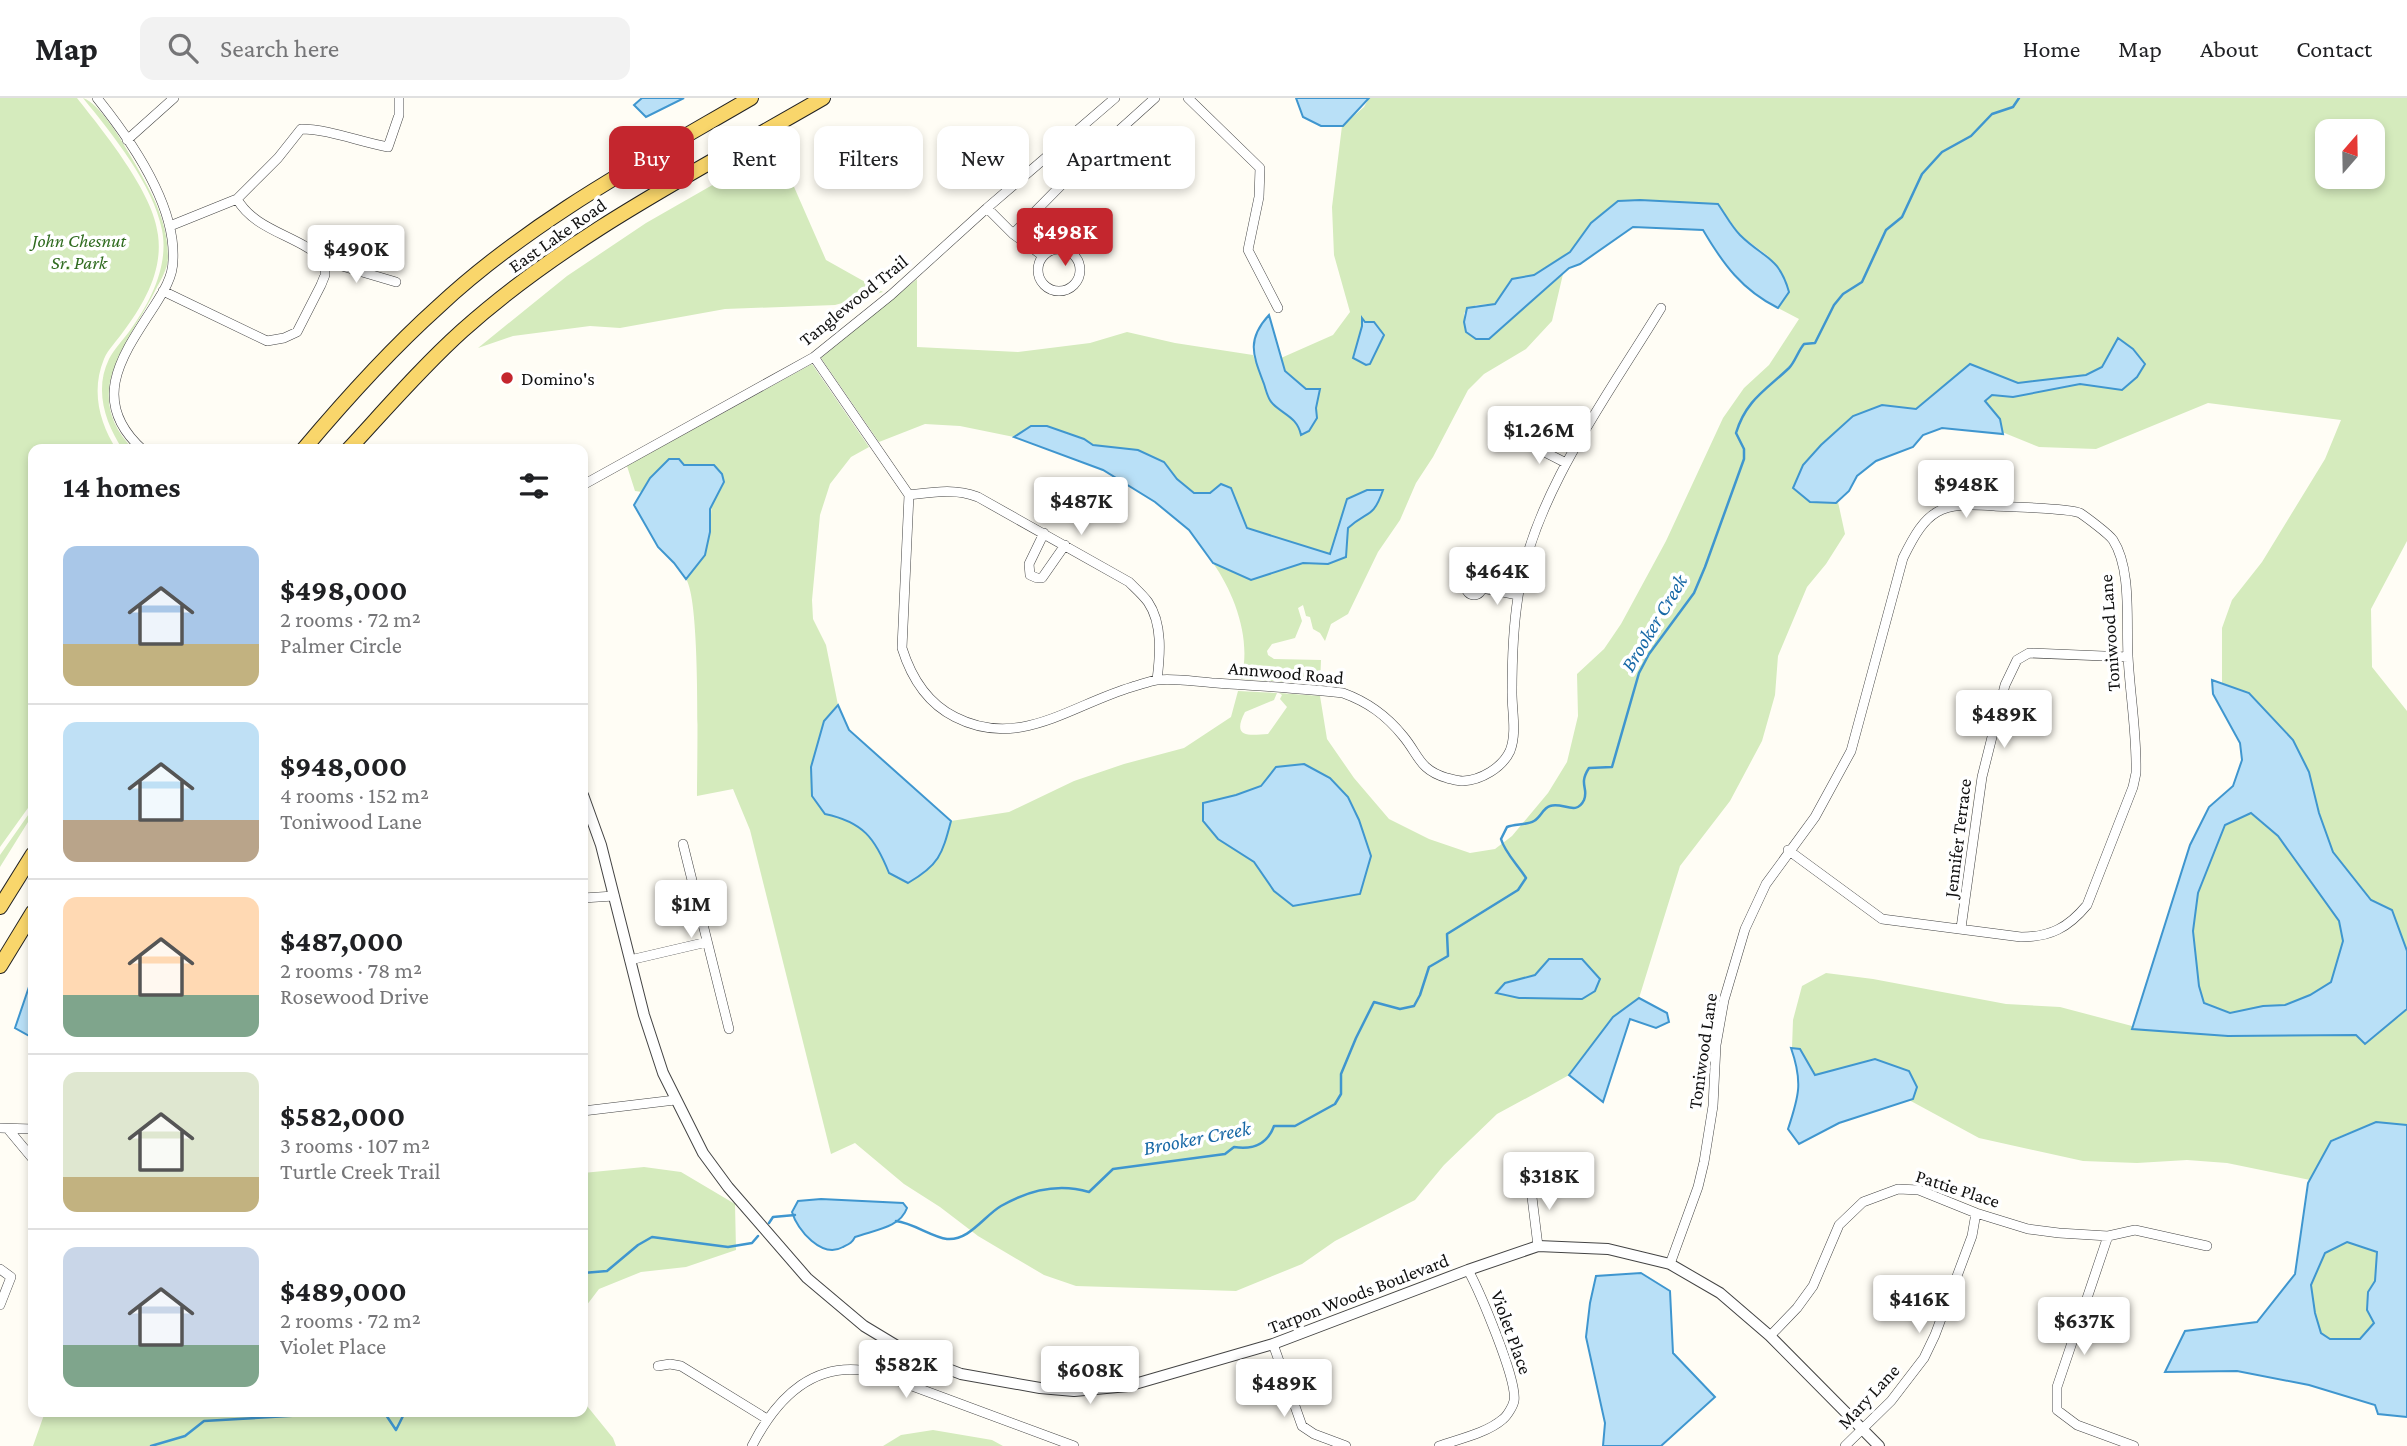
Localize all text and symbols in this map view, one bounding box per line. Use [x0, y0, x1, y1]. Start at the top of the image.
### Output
search box [140, 17, 630, 80]
icon: search [164, 29, 202, 67]
text: Map [35, 30, 98, 67]
text: Search here [220, 34, 339, 63]
text: Home [2023, 35, 2080, 62]
text: Map [2118, 35, 2162, 62]
text: About [2200, 35, 2258, 62]
text: Contact [2296, 35, 2372, 62]
north arrow [2315, 119, 2385, 189]
map controls [2315, 119, 2385, 189]
chip: Buy [609, 126, 694, 189]
chip: Rent [708, 126, 800, 189]
chip: Filters [814, 126, 923, 189]
chip: New [937, 126, 1029, 189]
chip: Apartment [1043, 126, 1195, 189]
street label: East Lake Road [505, 194, 610, 277]
pin: $498K [1016, 208, 1114, 268]
text: $498K [1033, 218, 1097, 244]
pin: $490K [307, 226, 405, 285]
park label: John Chesnut Sr. Park [29, 230, 127, 273]
text: $490K [324, 235, 389, 261]
street label: Tanglewood Trail [795, 250, 912, 350]
place label: Domino's [521, 368, 595, 389]
marker: Domino's [499, 370, 515, 386]
pin: $1.26M [1482, 406, 1596, 466]
text: $1.26M [1504, 416, 1574, 442]
pin: $948K [1917, 460, 2015, 520]
icon: filters [515, 467, 553, 505]
text: 14 homes [63, 470, 181, 503]
text: $948K [1934, 470, 1998, 496]
pin: $487K [1032, 478, 1130, 537]
text: $487K [1050, 487, 1112, 513]
pin: $464K [1448, 547, 1546, 607]
text: $464K [1465, 557, 1529, 583]
water label: Brooker Creek [1616, 569, 1693, 676]
text: $498,000 [280, 573, 408, 606]
icon: home [119, 574, 203, 658]
street label: Toniwood Lane [2095, 574, 2124, 692]
text: 2 rooms · 72 m² [280, 606, 421, 632]
text: Palmer Circle [280, 632, 402, 658]
street label: Annwood Road [1227, 657, 1345, 688]
pin: $489K [1955, 690, 2053, 750]
text: $489K [1972, 700, 2036, 726]
text: $948,000 [280, 749, 407, 782]
icon: home [119, 750, 203, 834]
street label: Jennifer Terrace [1940, 777, 1975, 901]
text: 4 rooms · 152 m² [280, 782, 429, 808]
text: Toniwood Lane [280, 808, 422, 834]
pin: $1M [657, 880, 725, 940]
text: $1M [671, 890, 711, 916]
text: $487,000 [280, 924, 403, 957]
icon: home [119, 925, 203, 1009]
text: 2 rooms · 78 m² [280, 957, 422, 983]
text: Rosewood Drive [280, 983, 429, 1009]
street label: Toniwood Lane [1684, 992, 1721, 1111]
text: $582,000 [280, 1099, 405, 1132]
icon: home [119, 1100, 203, 1184]
water label: Brooker Creek [1141, 1116, 1254, 1160]
text: 3 rooms · 107 m² [280, 1132, 430, 1158]
pin: $318K [1500, 1152, 1598, 1212]
text: Turtle Creek Trail [280, 1158, 441, 1184]
text: $318K [1519, 1162, 1579, 1188]
street label: Pattie Place [1913, 1165, 2002, 1212]
street label: Tarpon Woods Boulevard [1265, 1249, 1452, 1338]
text: $489,000 [280, 1274, 407, 1307]
icon: home [119, 1275, 203, 1359]
pin: $416K [1870, 1276, 1968, 1335]
text: $416K [1889, 1285, 1949, 1311]
street label: Violet Place [1487, 1287, 1536, 1377]
pin: $637K [2035, 1298, 2133, 1357]
text: 2 rooms · 72 m² [280, 1307, 421, 1333]
text: $637K [2054, 1307, 2114, 1333]
text: Violet Place [280, 1333, 386, 1359]
pin: $582K [857, 1340, 955, 1400]
pin: $608K [1041, 1346, 1139, 1406]
text: $582K [875, 1350, 937, 1376]
text: $608K [1057, 1356, 1123, 1382]
pin: $489K [1235, 1360, 1333, 1419]
street label: Mary Lane [1833, 1360, 1904, 1433]
text: $489K [1252, 1369, 1316, 1395]

